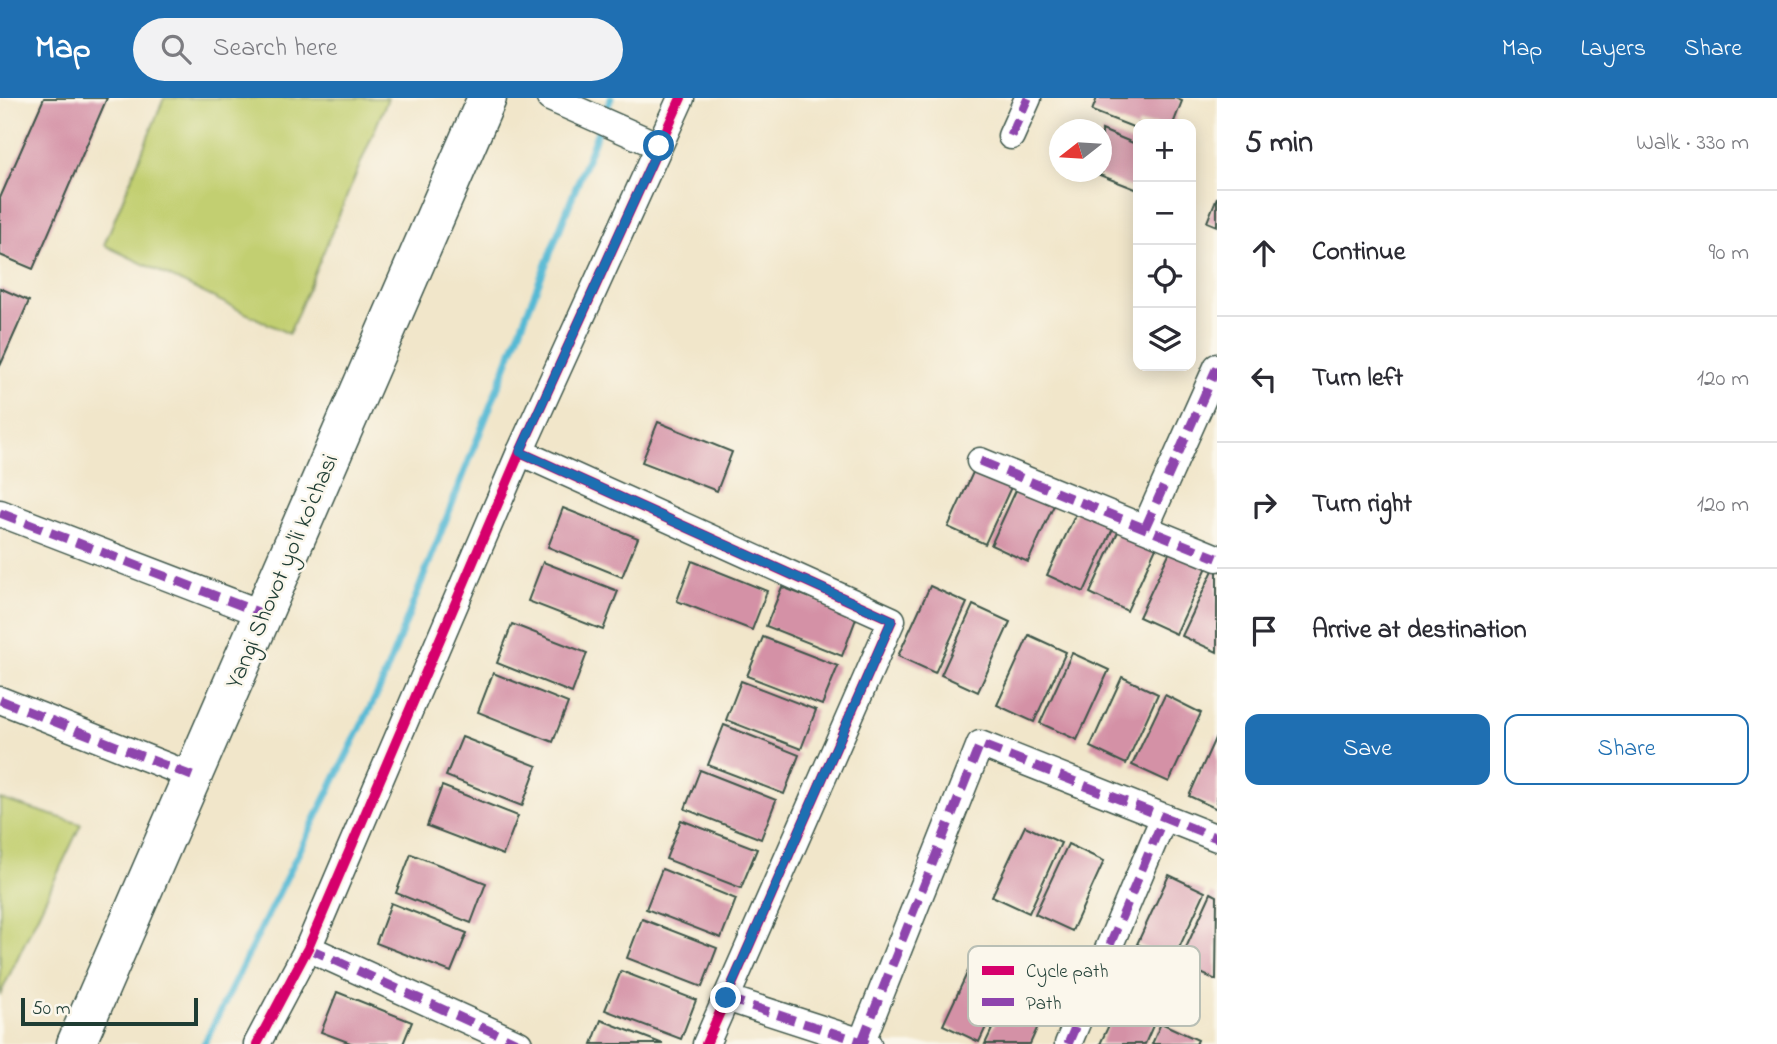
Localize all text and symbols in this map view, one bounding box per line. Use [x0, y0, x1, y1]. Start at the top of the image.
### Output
search box [133, 18, 623, 81]
text: Map [35, 25, 91, 73]
icon: search [157, 30, 195, 68]
text: Search here [213, 30, 337, 68]
text: Map [1502, 32, 1542, 67]
text: Layers [1580, 32, 1646, 67]
text: Share [1684, 32, 1742, 67]
north arrow [1049, 119, 1112, 182]
map controls [1133, 119, 1196, 371]
button: + [1133, 119, 1196, 182]
text: 5 min [1245, 122, 1313, 166]
text: Walk · 330 m [1636, 127, 1749, 160]
route start [643, 130, 674, 161]
button: − [1133, 182, 1196, 245]
icon: ahead [1245, 234, 1283, 272]
text: Continue [1312, 234, 1405, 272]
text: 90 m [1709, 237, 1749, 270]
button: locate [1133, 245, 1196, 308]
button: layers [1133, 308, 1196, 371]
icon: left [1245, 360, 1283, 398]
text: Turn left [1312, 360, 1403, 398]
text: 120 m [1697, 363, 1749, 396]
street label: Yangi Shovot yo'li ko'chasi [218, 449, 350, 695]
icon: right [1245, 486, 1283, 524]
text: Turn right [1312, 486, 1412, 524]
text: 120 m [1697, 489, 1749, 522]
icon: arrive [1245, 612, 1283, 650]
text: Arrive at destination [1312, 612, 1527, 650]
button: Save [1245, 714, 1490, 785]
button: Share [1504, 714, 1749, 785]
legend [968, 946, 1200, 1026]
text: Cycle path [1026, 959, 1108, 987]
route end [710, 982, 741, 1013]
text: Path [1026, 991, 1062, 1018]
scale bar [21, 995, 198, 1027]
text: 50 m [32, 996, 71, 1023]

